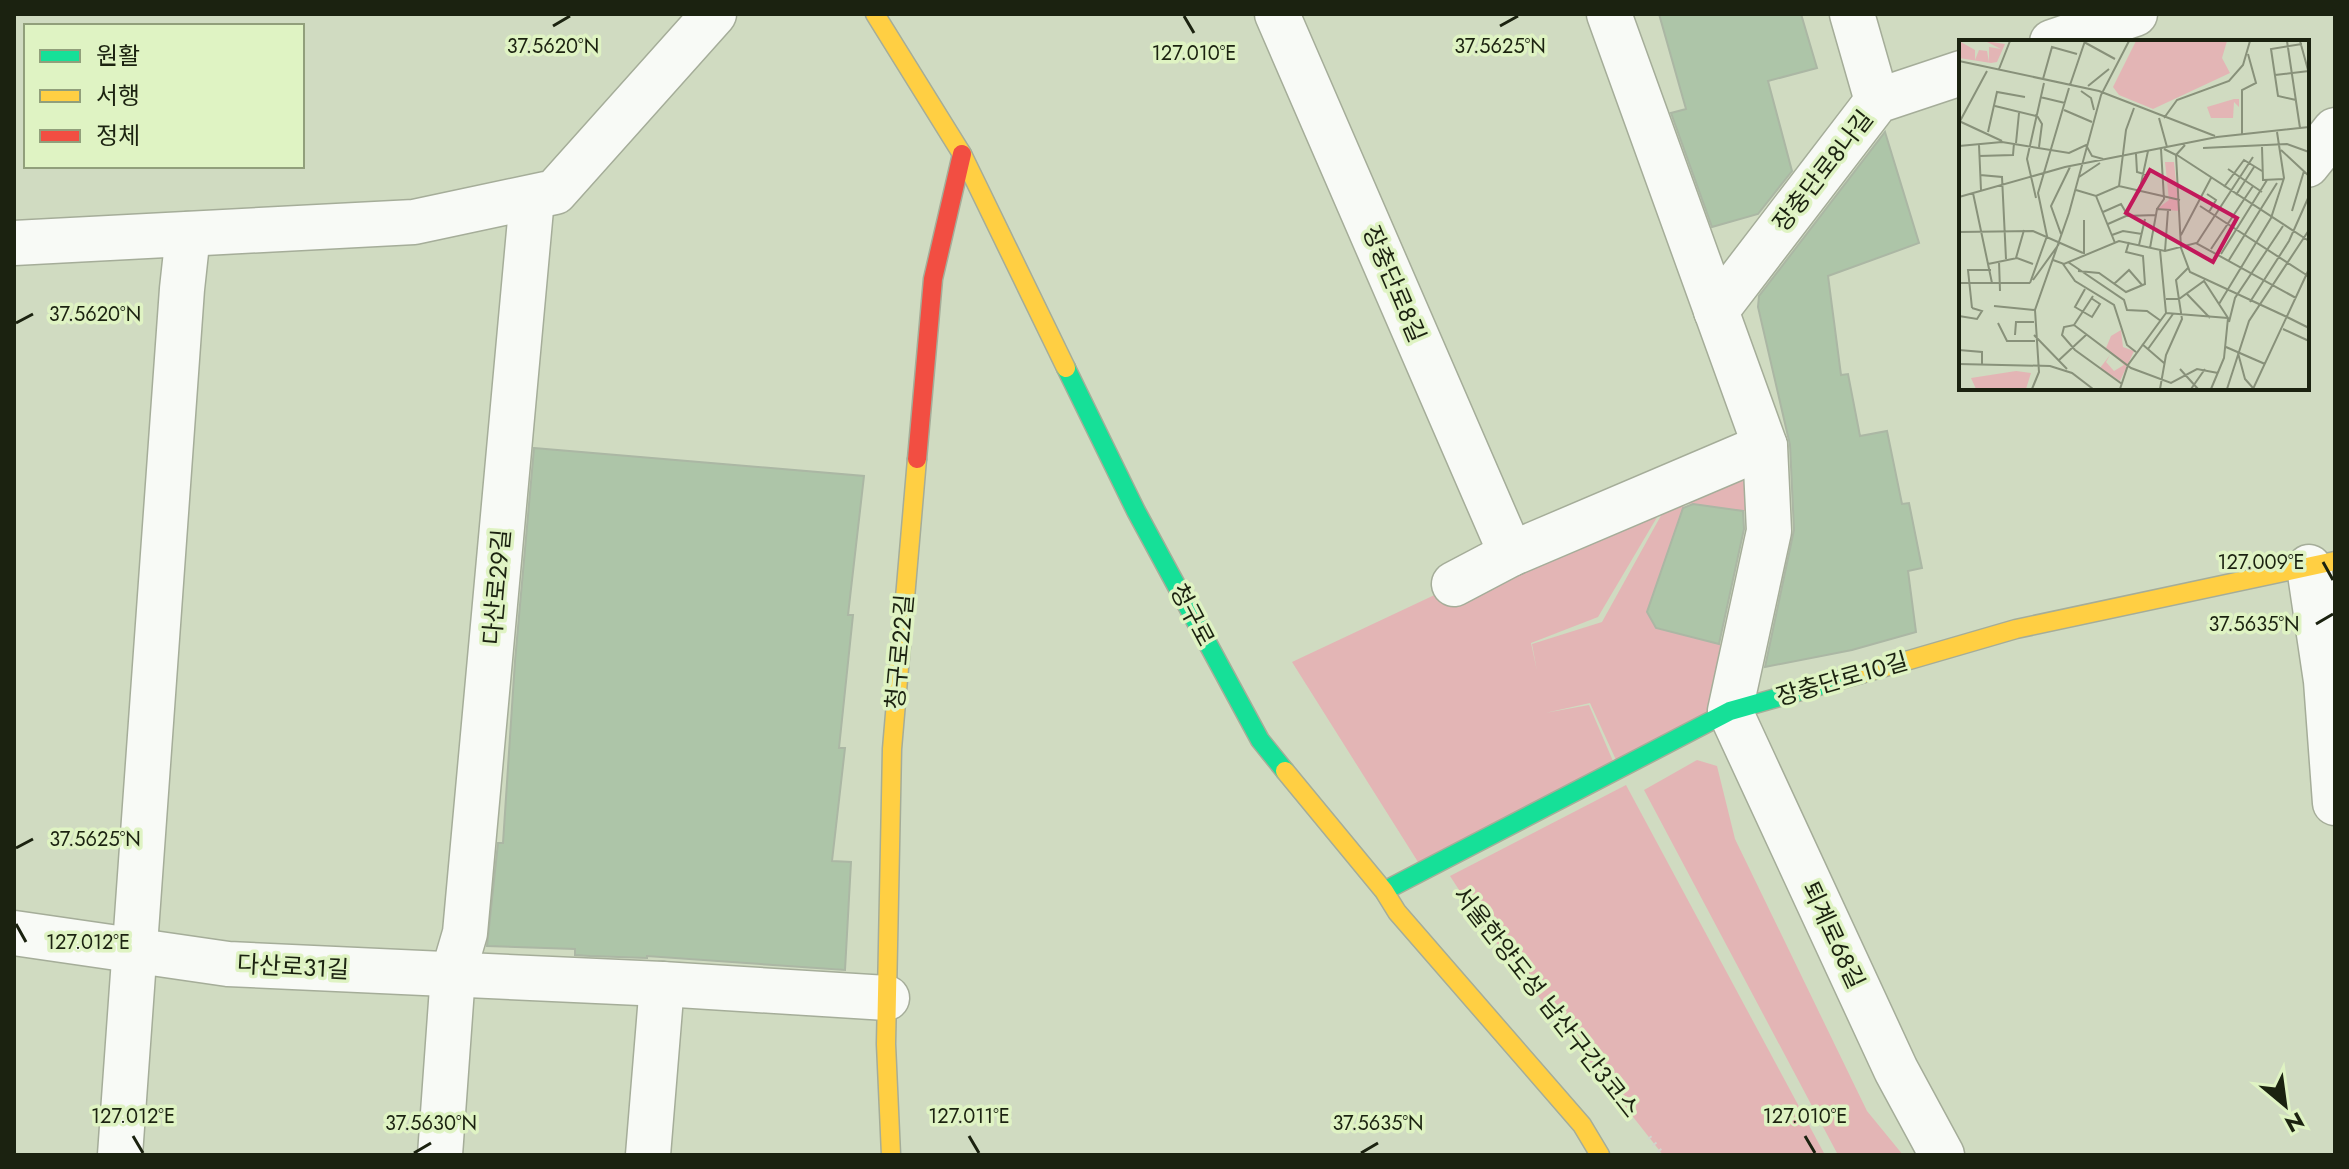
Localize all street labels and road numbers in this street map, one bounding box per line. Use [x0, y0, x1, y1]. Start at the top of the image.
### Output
street label: 장충단로8나길 [1764, 103, 1881, 239]
street label: 장충단로8길 [1354, 220, 1435, 347]
street label: 다산로29길 [474, 528, 519, 646]
street label: 청구로 [1161, 577, 1223, 652]
street label: 청구로22길 [877, 593, 922, 711]
street label: 장충단로10길 [1772, 643, 1912, 714]
street label: 퇴계로68길 [1793, 875, 1874, 994]
street label: 서울한양도성 남산구간3코스 [1445, 879, 1648, 1125]
street label: 다산로31길 [236, 946, 350, 987]

